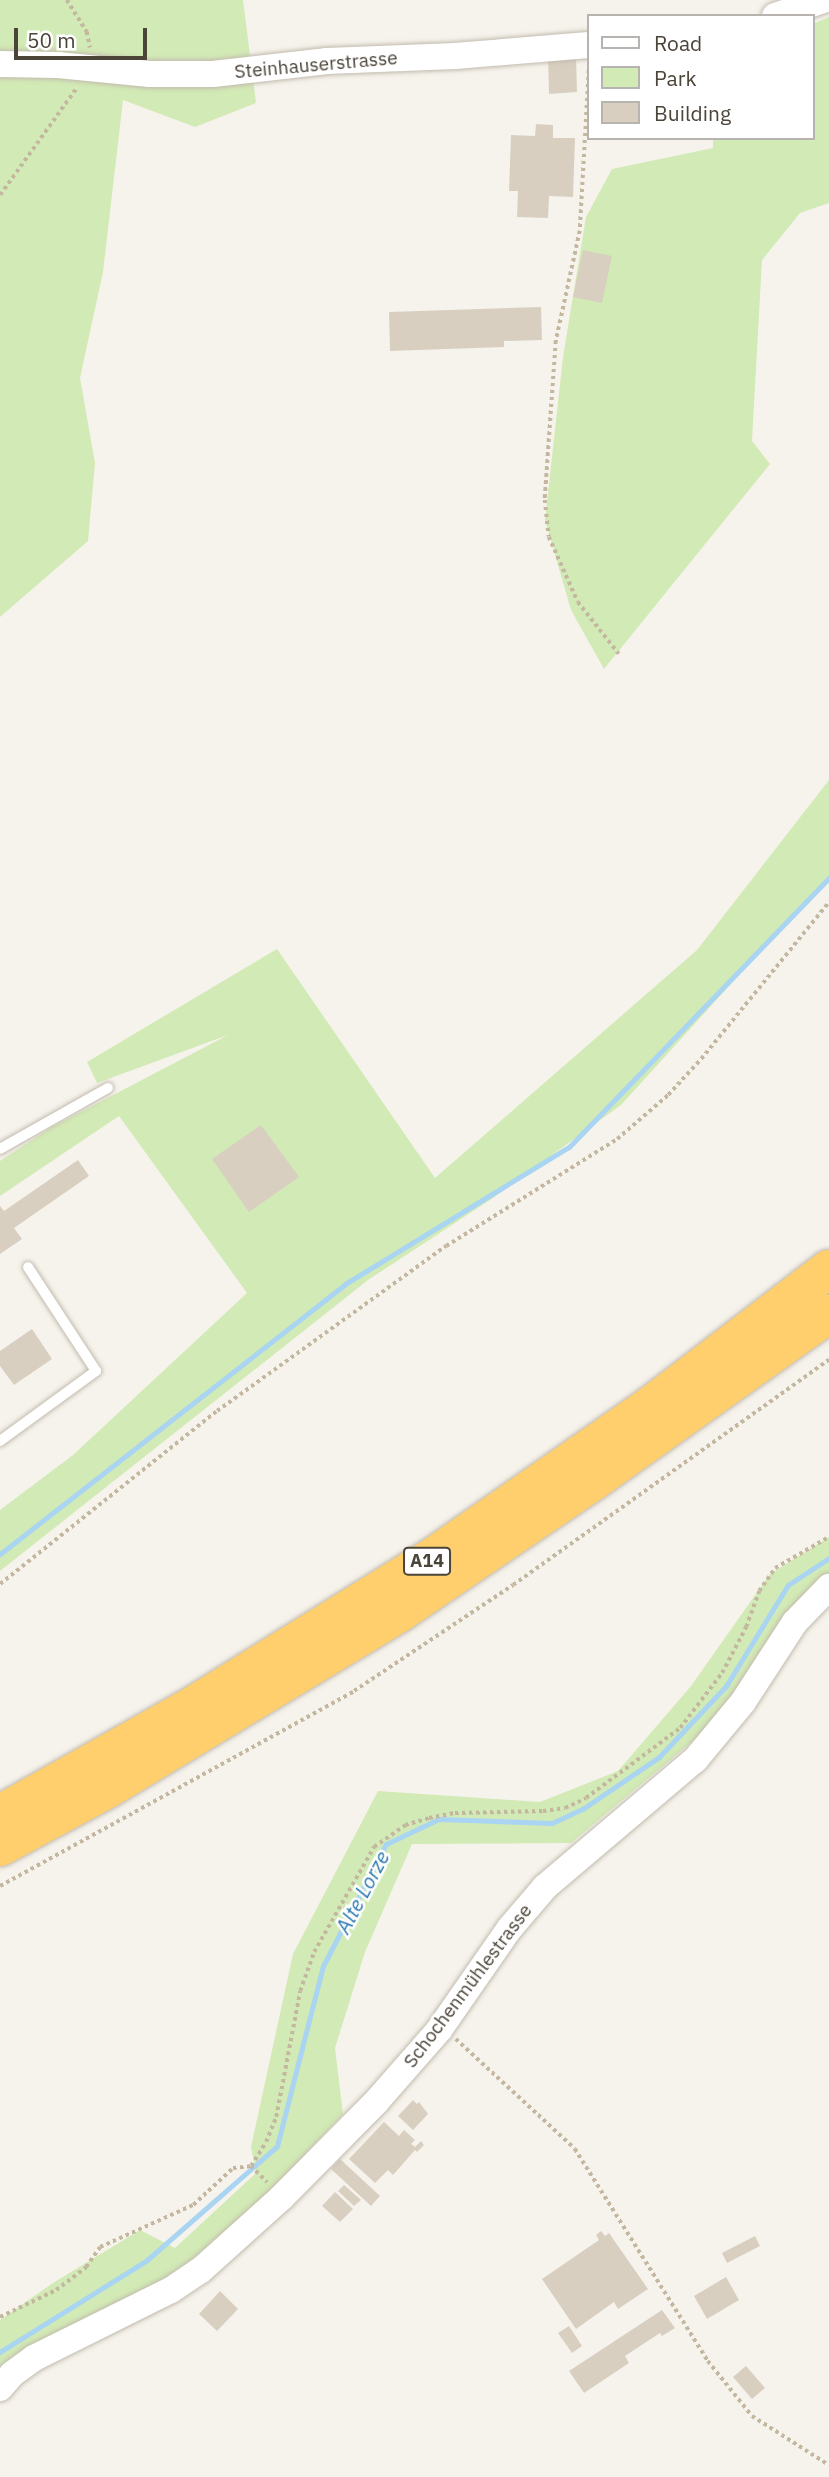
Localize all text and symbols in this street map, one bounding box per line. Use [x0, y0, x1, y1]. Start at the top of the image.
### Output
scale bar [18, 14, 150, 58]
legend [588, 14, 815, 140]
text: 50 m [27, 26, 76, 54]
text: Road [654, 29, 702, 57]
street label: Steinhauserstrasse [233, 47, 399, 83]
text: Park [654, 64, 697, 92]
text: Building [654, 99, 731, 127]
road number: A14 [402, 1546, 452, 1576]
water label: Alte Lorze [330, 1846, 394, 1938]
street label: Schochenmühlestrasse [399, 1900, 537, 2072]

